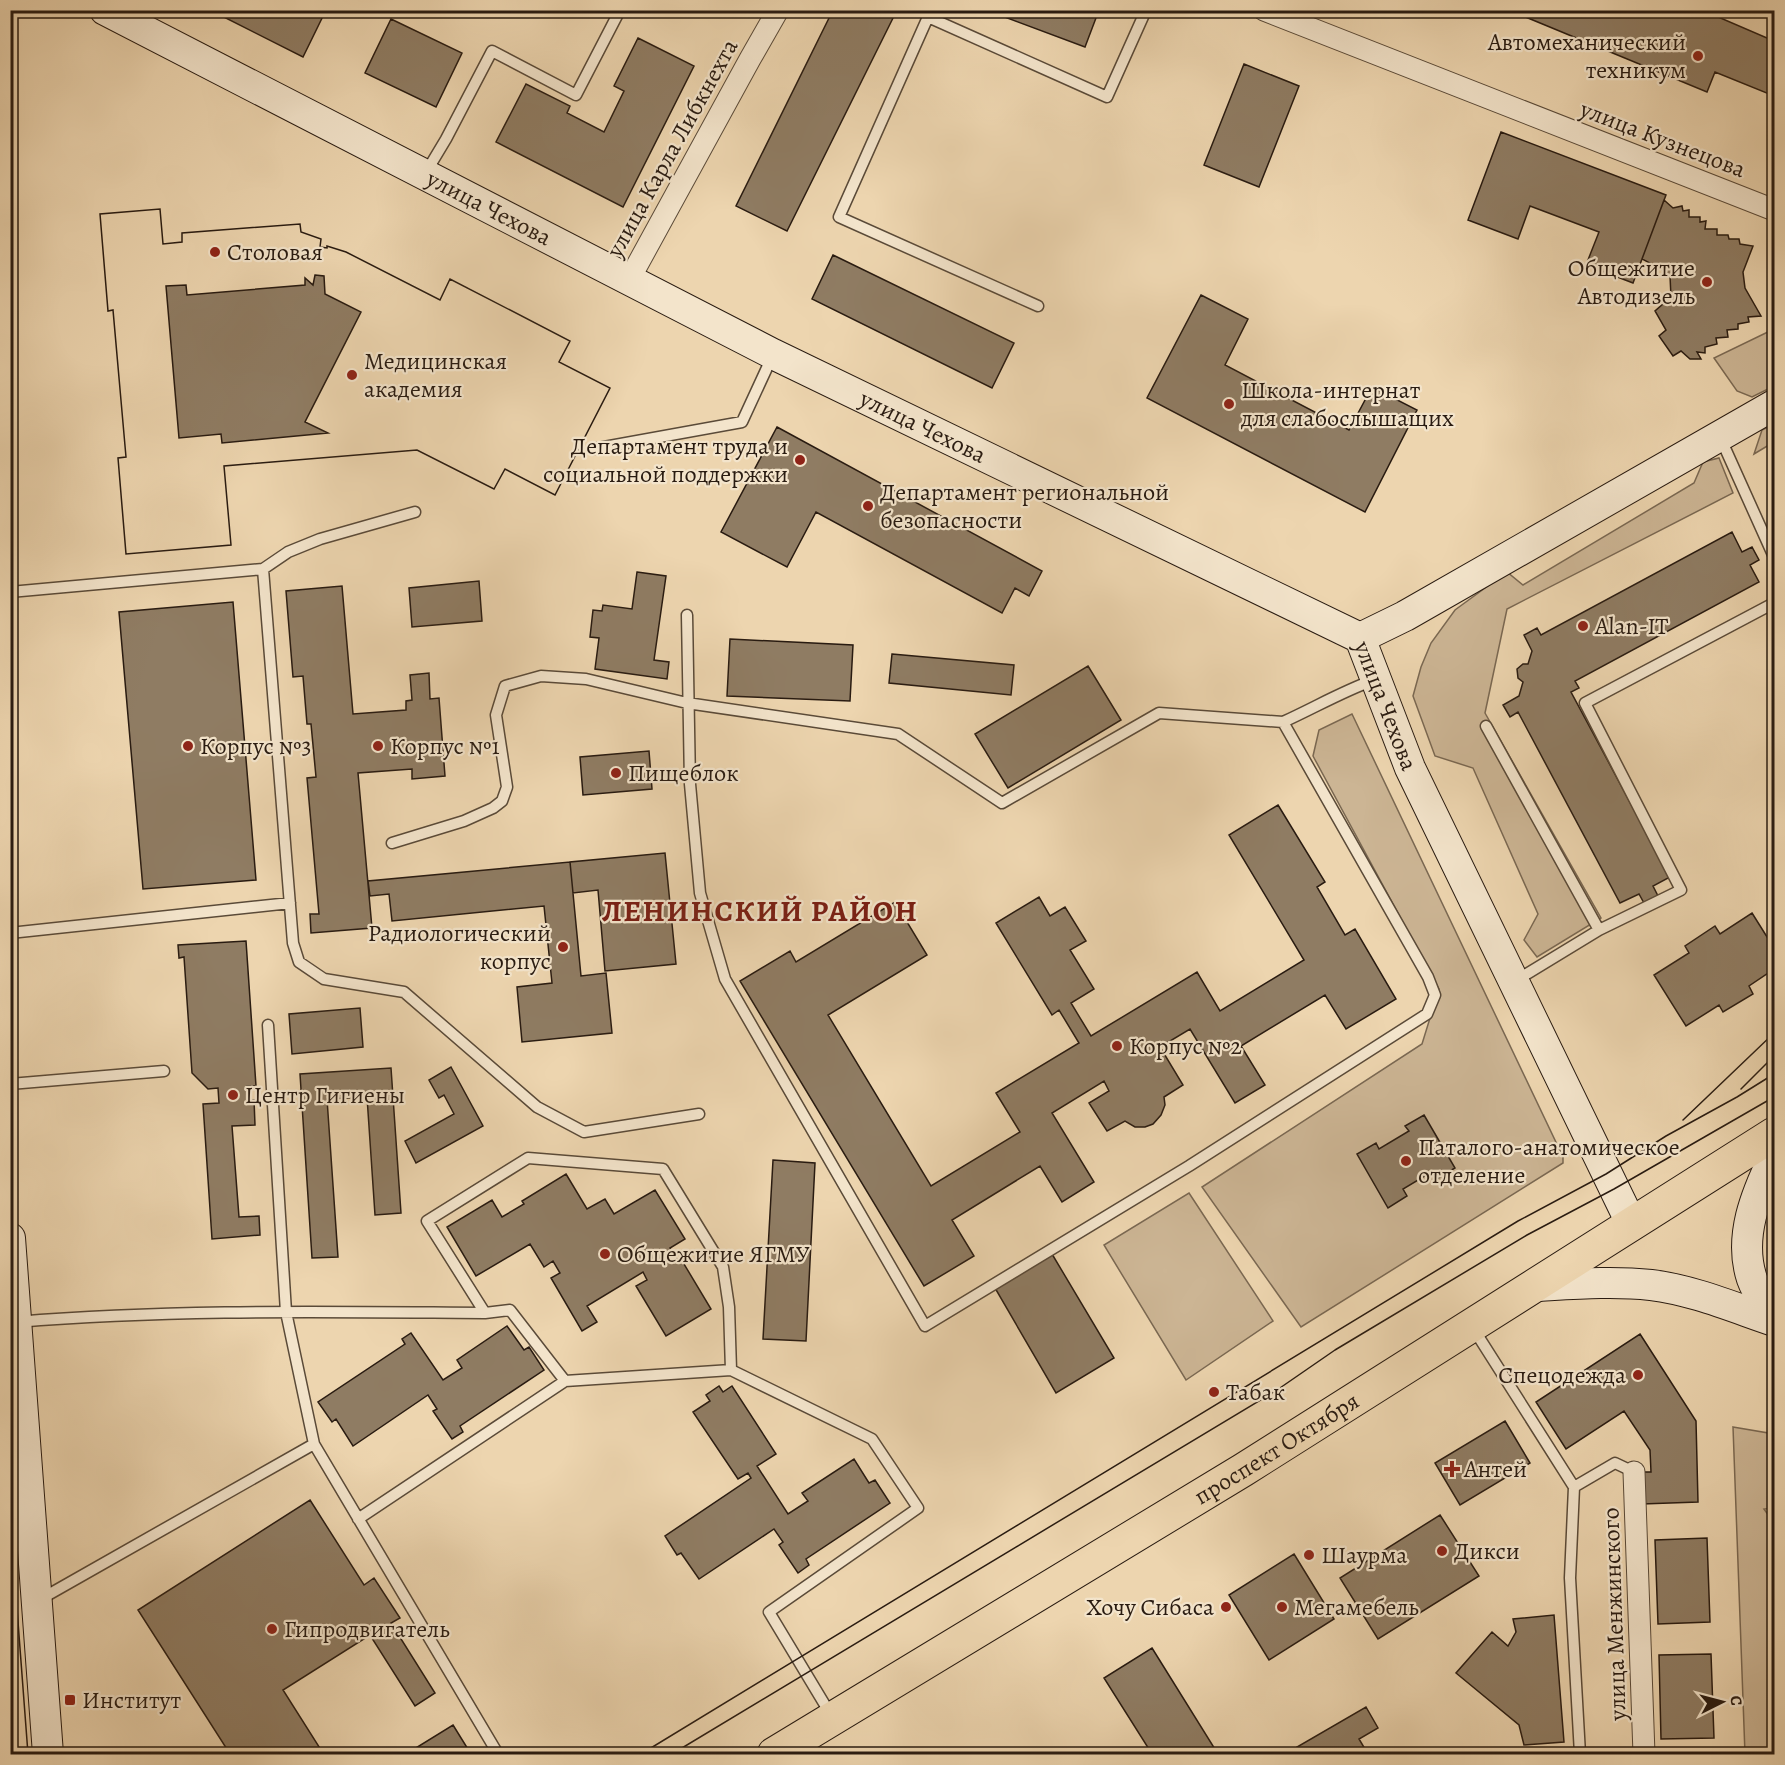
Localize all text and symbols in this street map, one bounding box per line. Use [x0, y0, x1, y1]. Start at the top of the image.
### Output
place label: Автомеханический техникум [1487, 26, 1686, 86]
street label: улица Карла Либкнехта [598, 33, 745, 264]
marker: Автомеханический техникум [1691, 49, 1705, 63]
street label: улица Кузнецова [1575, 92, 1750, 185]
street label: улица Чехова [420, 162, 557, 253]
place label: Столовая [227, 236, 323, 268]
marker: Столовая [208, 245, 222, 259]
place label: Общежитие Автодизель [1568, 252, 1696, 312]
marker: Общежитие Автодизель [1700, 275, 1714, 289]
place label: Медицинская академия [364, 345, 507, 405]
marker: Медицинская академия [345, 368, 359, 382]
place label: Школа-интернат для слабослышащих [1240, 374, 1454, 434]
street label: улица Чехова [854, 382, 991, 471]
marker: Школа-интернат для слабослышащих [1222, 397, 1236, 411]
place label: Департамент труда и социальной поддержки [543, 430, 788, 490]
marker: Департамент труда и социальной поддержки [793, 453, 807, 467]
place label: Департамент региональной безопасности [880, 476, 1169, 536]
marker: Департамент региональной безопасности [861, 499, 875, 513]
place label: Alan-IT [1594, 610, 1668, 642]
marker: Alan-IT [1576, 619, 1590, 633]
street label: улица Чехова [1346, 635, 1425, 775]
place label: Корпус №3 [200, 730, 311, 762]
place label: Корпус №1 [390, 730, 500, 762]
marker: Корпус №3 [181, 739, 195, 753]
marker: Корпус №1 [371, 739, 385, 753]
place label: Пищеблок [628, 757, 739, 789]
marker: Пищеблок [609, 766, 623, 780]
district label: ЛЕНИНСКИЙ РАЙОН [602, 891, 918, 931]
place label: Радиологический корпус [368, 917, 551, 977]
marker: Радиологический корпус [556, 940, 570, 954]
place label: Корпус №2 [1129, 1030, 1242, 1062]
marker: Корпус №2 [1110, 1039, 1124, 1053]
place label: Центр Гигиены [245, 1079, 405, 1111]
marker: Центр Гигиены [226, 1088, 240, 1102]
place label: Паталого-анатомическое отделение [1418, 1131, 1680, 1191]
marker: Паталого-анатомическое отделение [1399, 1154, 1413, 1168]
place label: Общежитие ЯГМУ [617, 1238, 810, 1270]
marker: Общежитие ЯГМУ [598, 1247, 612, 1261]
place label: Спецодежда [1498, 1359, 1626, 1391]
marker: Спецодежда [1631, 1368, 1645, 1382]
place label: Табак [1226, 1376, 1285, 1408]
street label: проспект Октября [1188, 1385, 1365, 1512]
marker: Табак [1207, 1385, 1221, 1399]
place label: Антей [1463, 1453, 1527, 1485]
marker: Антей [1445, 1462, 1459, 1476]
street label: улица Менжинского [1594, 1507, 1634, 1722]
place label: Дикси [1454, 1535, 1520, 1567]
place label: Шаурма [1321, 1539, 1407, 1571]
marker: Дикси [1435, 1544, 1449, 1558]
marker: Шаурма [1302, 1548, 1316, 1562]
place label: Хочу Сибаса [1086, 1591, 1214, 1623]
place label: Мегамебель [1294, 1591, 1419, 1623]
marker: Хочу Сибаса [1219, 1600, 1233, 1614]
marker: Мегамебель [1275, 1600, 1289, 1614]
place label: Гипродвигатель [284, 1613, 450, 1645]
marker: Гипродвигатель [265, 1622, 279, 1636]
north arrow [1692, 1672, 1752, 1732]
place label: Институт [82, 1684, 181, 1716]
marker: Институт [63, 1693, 77, 1707]
text: С [1724, 1694, 1747, 1707]

